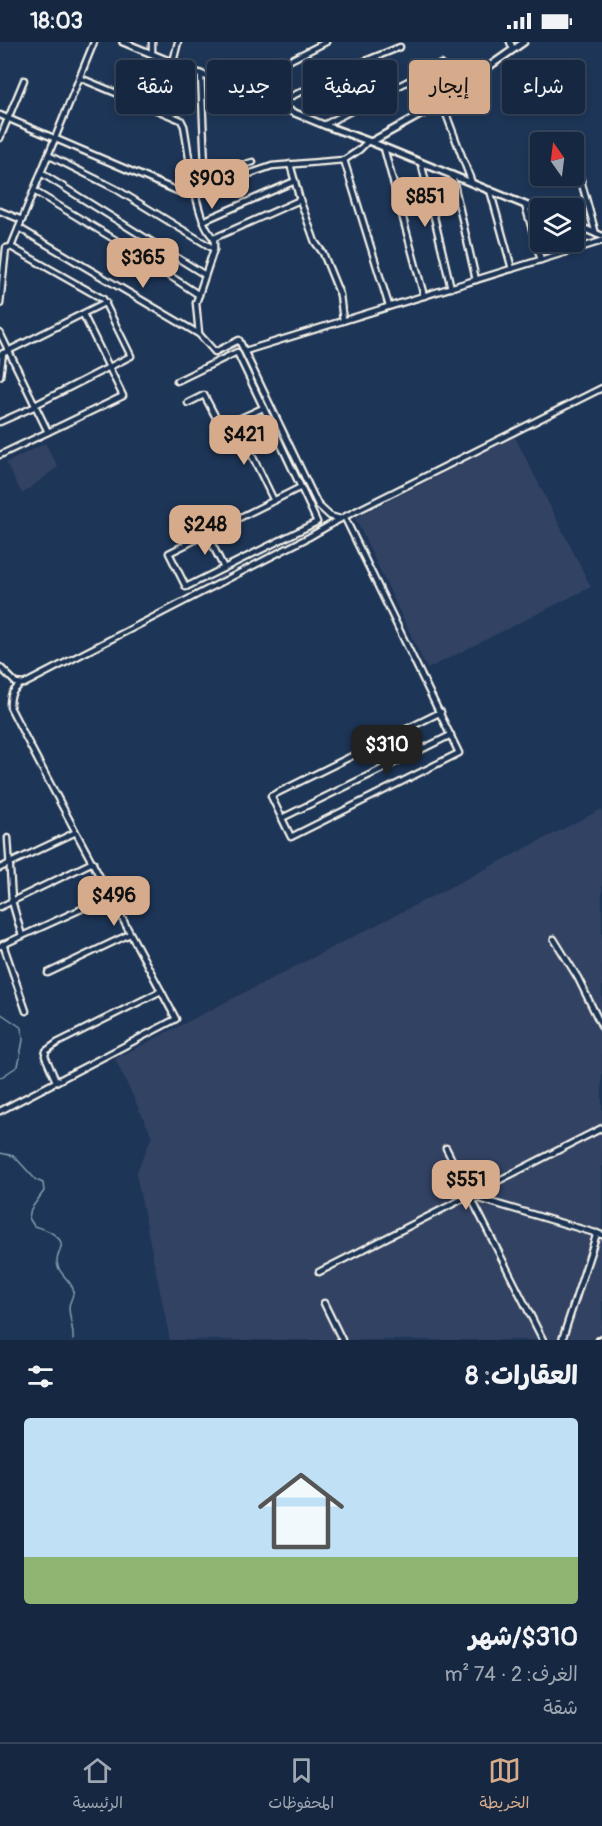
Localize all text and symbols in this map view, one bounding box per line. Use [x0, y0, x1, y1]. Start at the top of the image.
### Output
text: 18:03 [30, 7, 83, 35]
chip: شقة [116, 60, 195, 114]
chip: جديد [207, 60, 291, 114]
chip: تصفية [303, 60, 397, 114]
chip: إيجار [409, 60, 490, 114]
chip: شراء [502, 60, 585, 114]
north arrow [530, 132, 584, 186]
map controls [530, 132, 584, 252]
pin: $903 [176, 159, 248, 210]
text: $903 [189, 166, 235, 191]
pin: $851 [389, 177, 461, 228]
text: $851 [405, 184, 445, 209]
button: layers [530, 198, 584, 252]
pin: $365 [107, 238, 179, 289]
text: $365 [121, 245, 165, 270]
pin: $421 [208, 415, 280, 466]
text: $421 [223, 422, 265, 447]
pin: $248 [169, 505, 241, 556]
text: $248 [183, 512, 227, 537]
pin: $310 [351, 725, 423, 776]
text: $310 [365, 732, 409, 757]
pin: $496 [78, 876, 150, 927]
text: $496 [92, 883, 136, 908]
pin: $551 [430, 1160, 502, 1211]
text: $551 [446, 1167, 486, 1192]
icon: filters [24, 1360, 57, 1393]
text: العقارات: 8 [465, 1360, 578, 1392]
icon: home [247, 1457, 355, 1565]
text: $310/شهر [469, 1621, 578, 1653]
text: الغرف: 2 · 74 m² [445, 1662, 578, 1687]
text: شقة [543, 1695, 578, 1720]
tab: الرئيسية [73, 1754, 123, 1817]
tab: المحفوظات [268, 1754, 334, 1817]
tab: الخريطة [479, 1754, 529, 1817]

